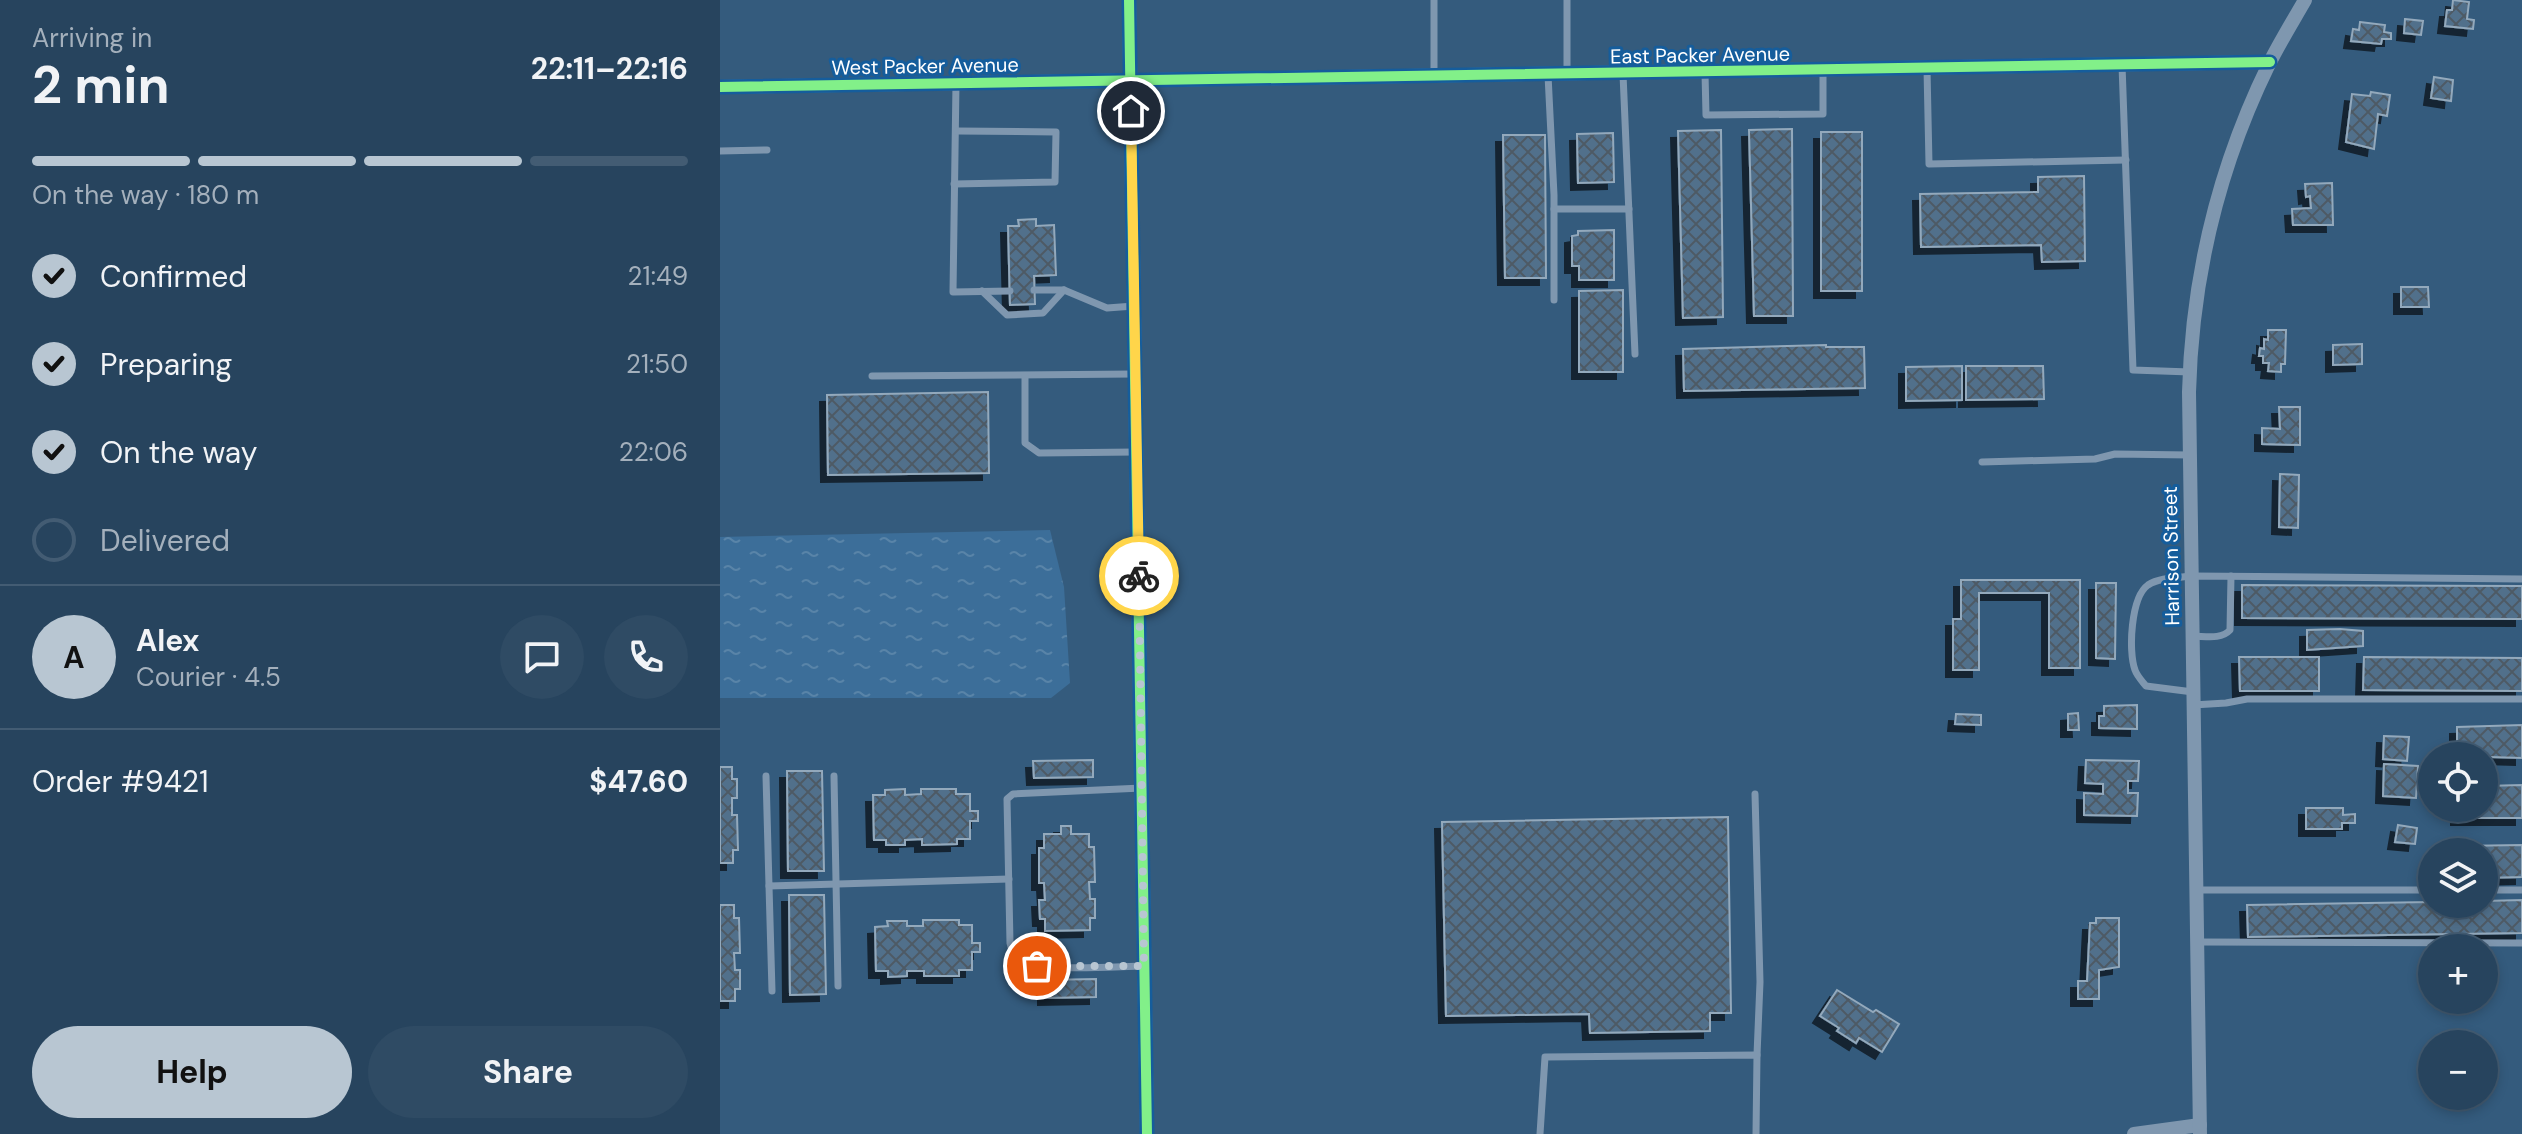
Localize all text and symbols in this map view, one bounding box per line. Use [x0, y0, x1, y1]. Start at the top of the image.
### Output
text: Arriving in [32, 21, 152, 55]
street label: East Packer Avenue [1610, 40, 1790, 70]
text: 22:11–22:16 [531, 49, 688, 88]
text: 2 min [32, 51, 170, 119]
street label: West Packer Avenue [831, 51, 1019, 81]
pin [1097, 77, 1165, 145]
icon: home [1109, 89, 1153, 133]
text: On the way · 180 m [32, 178, 259, 212]
icon: check [32, 254, 76, 298]
text: Confirmed [100, 257, 247, 296]
text: 21:49 [628, 259, 688, 293]
icon: check [32, 342, 76, 386]
text: Preparing [100, 345, 232, 384]
text: 21:50 [626, 347, 688, 381]
icon: check [32, 430, 76, 474]
text: On the way [100, 433, 257, 472]
text: 22:06 [619, 435, 688, 469]
street label: Harrison Street [2157, 486, 2185, 626]
text: Delivered [100, 521, 230, 560]
courier [1099, 536, 1179, 616]
icon: bike [1117, 554, 1161, 598]
button: chat [500, 615, 584, 699]
button: phone [604, 615, 688, 699]
text: Alex [136, 621, 199, 660]
text: A [63, 638, 85, 677]
text: Courier · 4.5 [136, 660, 281, 694]
map controls [2418, 742, 2498, 1110]
button: locate [2418, 742, 2498, 822]
text: Order #9421 [32, 762, 209, 801]
text: $47.60 [589, 762, 688, 801]
button: layers [2418, 838, 2498, 918]
pin [1003, 932, 1071, 1000]
button: + [2418, 934, 2498, 1014]
icon: bag [1015, 944, 1059, 988]
button: Help [32, 1026, 352, 1118]
button: Share [368, 1026, 688, 1118]
button: − [2418, 1030, 2498, 1110]

